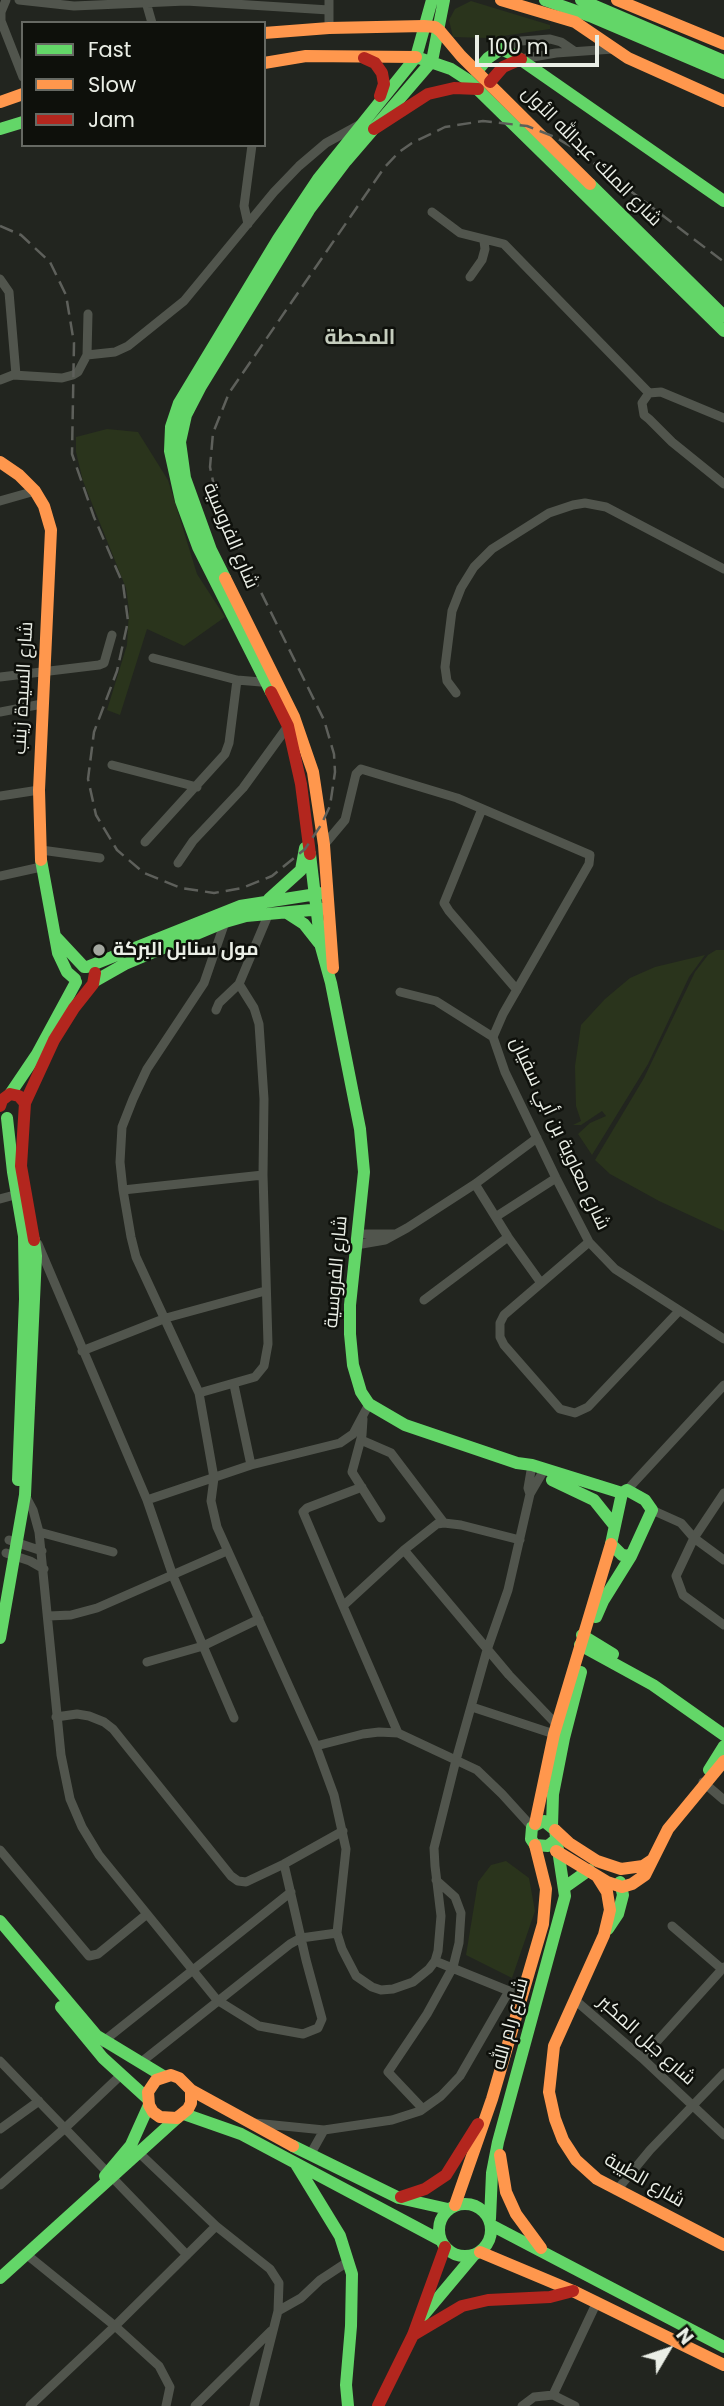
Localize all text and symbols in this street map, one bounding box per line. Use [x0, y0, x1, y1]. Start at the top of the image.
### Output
legend [21, 21, 266, 147]
scale bar [479, 21, 603, 65]
text: 100 m [488, 32, 548, 61]
text: Fast [88, 35, 131, 64]
text: Slow [88, 70, 136, 99]
street label: شارع الملك عبدالله الأول [516, 82, 666, 232]
text: Jam [88, 105, 135, 134]
district label: المحطة [325, 326, 395, 352]
street label: شارع الفروسية [197, 480, 263, 592]
street label: شارع السيدة زينب [9, 621, 39, 755]
place label: مول سنابل البركة [113, 939, 258, 961]
marker: مول سنابل البركة [91, 942, 107, 958]
street label: شارع معاوية بن أبي سفيان [504, 1034, 614, 1234]
street label: شارع الفروسية [321, 1215, 353, 1329]
street label: شارع رام الله [488, 1976, 534, 2072]
street label: شارع جبل المكبر [593, 1991, 699, 2091]
street label: شارع الطيبة [600, 2149, 688, 2213]
north arrow [633, 2315, 703, 2385]
text: N [670, 2322, 700, 2351]

